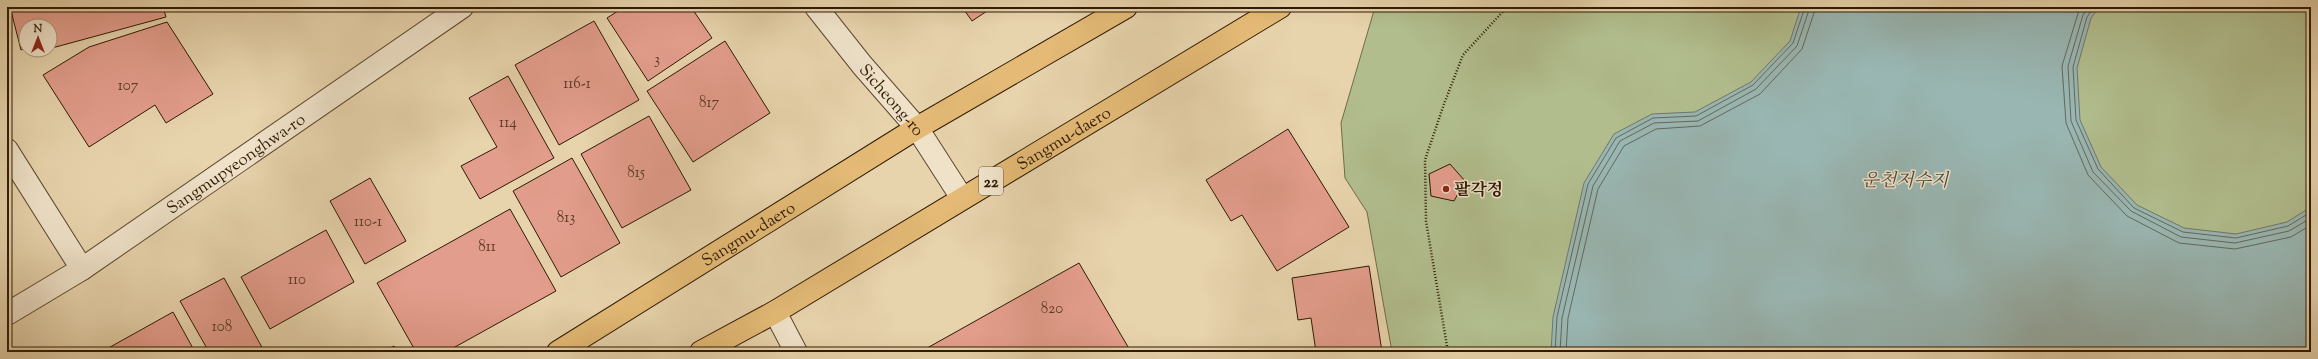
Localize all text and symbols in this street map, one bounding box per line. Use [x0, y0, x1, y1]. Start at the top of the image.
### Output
north arrow [18, 18, 58, 58]
text: N [33, 21, 43, 37]
house number: 3 [654, 50, 660, 71]
street label: Sicheong-ro [852, 59, 929, 141]
house number: 116-1 [563, 74, 591, 95]
house number: 107 [118, 76, 139, 97]
house number: 817 [699, 93, 720, 114]
street label: Sangmu-daero [1013, 102, 1116, 177]
street label: Sangmupyeonghwa-ro [162, 108, 311, 221]
house number: 114 [499, 113, 517, 134]
house number: 815 [627, 163, 645, 184]
road number: 22 [979, 167, 1003, 195]
water label: 운천저수지 [1862, 169, 1950, 195]
place label: 팔각정 [1454, 179, 1503, 203]
marker: 팔각정 [1441, 184, 1451, 194]
street label: Sangmu-daero [698, 197, 801, 273]
house number: 813 [557, 208, 575, 229]
house number: 110-1 [354, 212, 382, 233]
house number: 811 [478, 237, 496, 258]
house number: 110 [288, 270, 306, 291]
house number: 820 [1041, 299, 1063, 320]
house number: 108 [212, 317, 232, 338]

